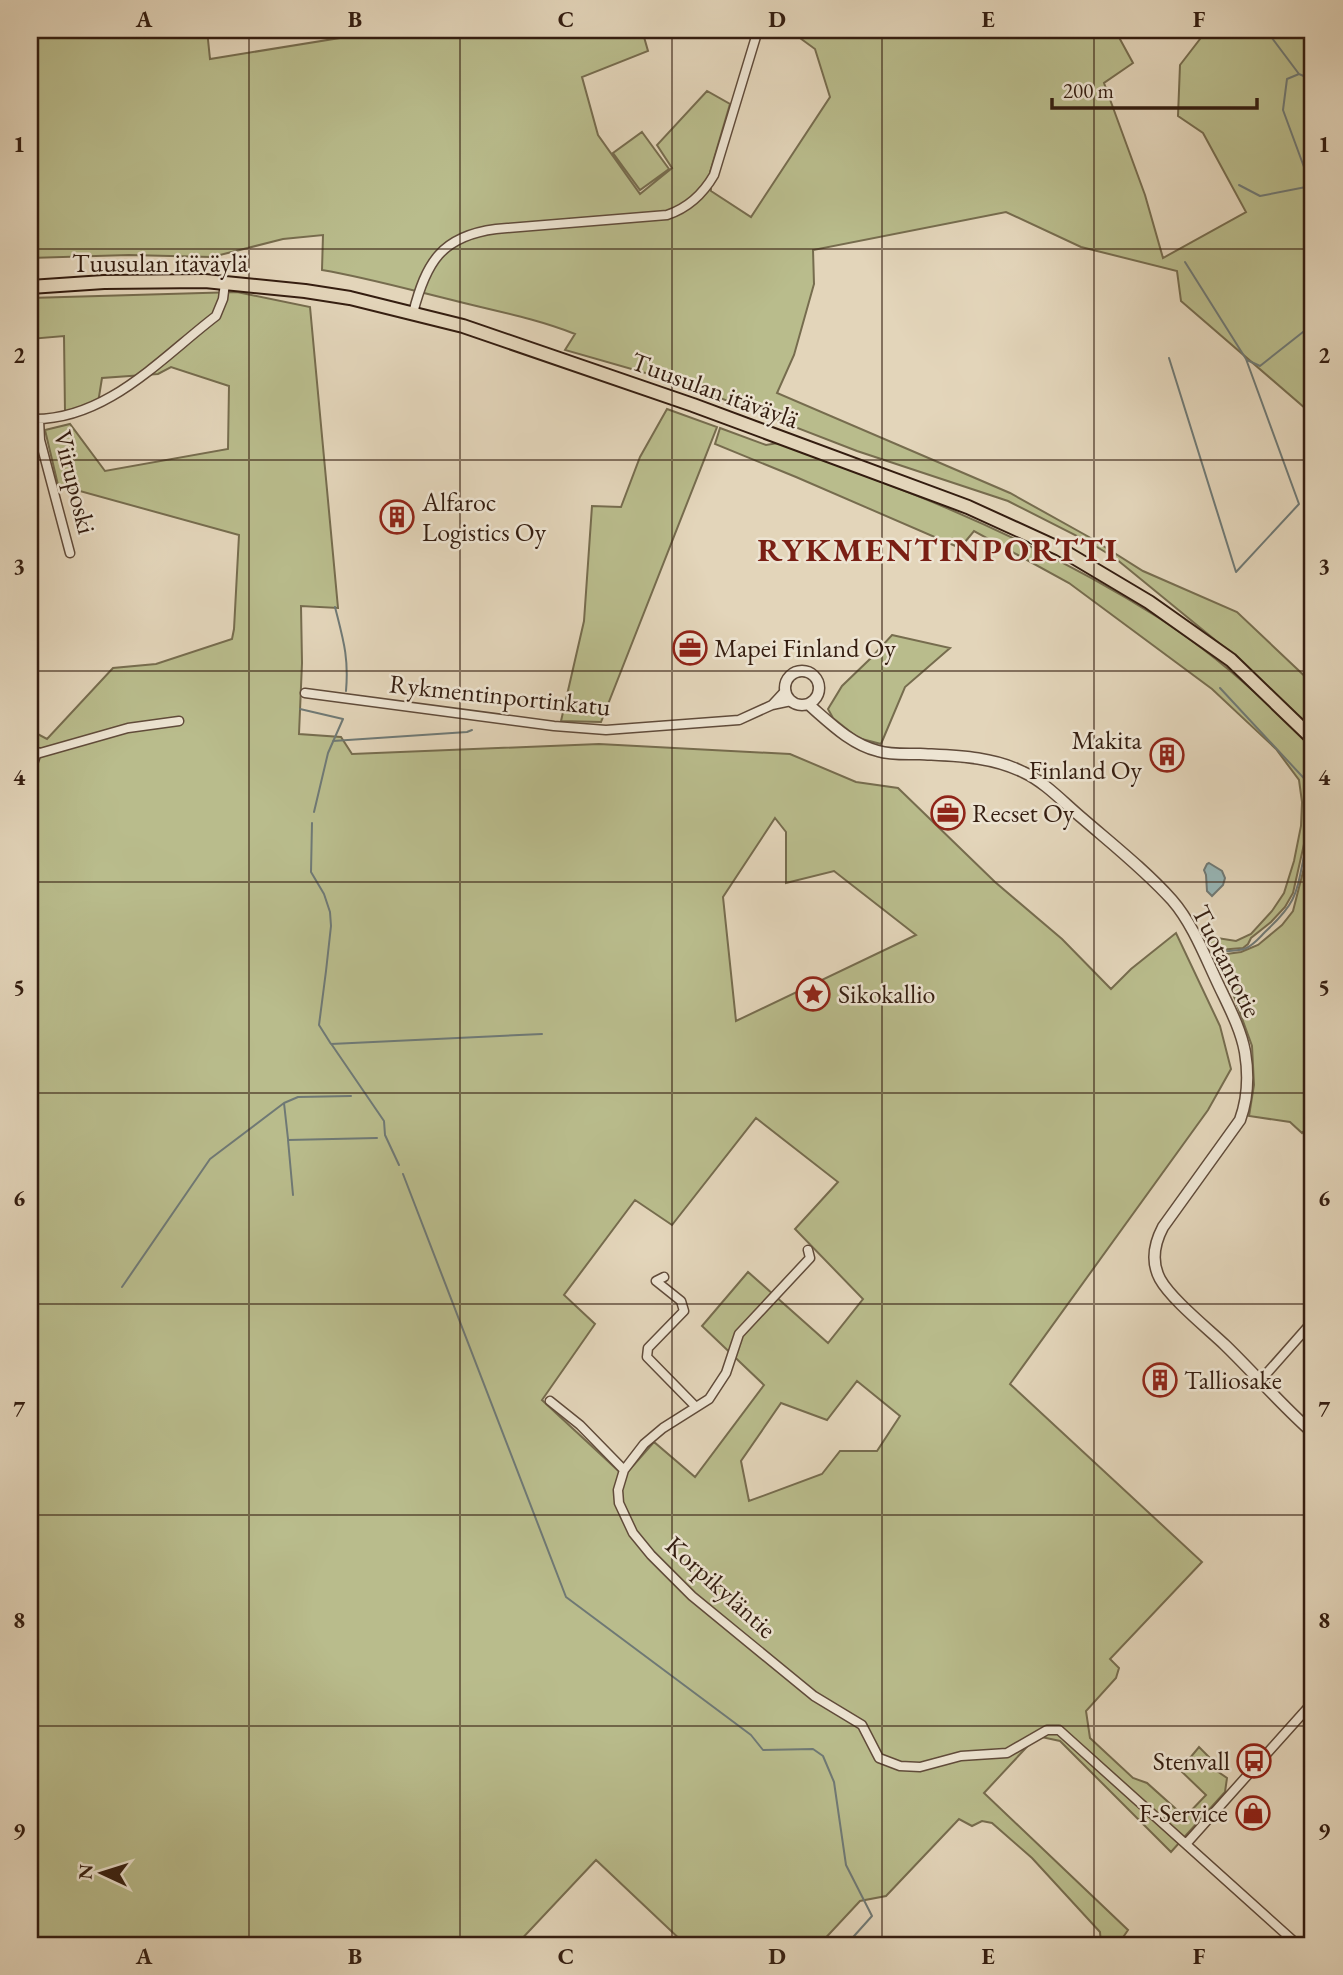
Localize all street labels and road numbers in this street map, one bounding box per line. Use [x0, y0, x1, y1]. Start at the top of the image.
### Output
street label: Tuusulan itäväylä [72, 246, 249, 280]
street label: Tuusulan itäväylä [627, 344, 804, 436]
street label: Viiruposki [46, 427, 104, 537]
street label: Rykmentinportinkatu [388, 666, 613, 724]
street label: Tuotantotie [1184, 899, 1270, 1023]
street label: Korpikyläntie [658, 1528, 784, 1646]

